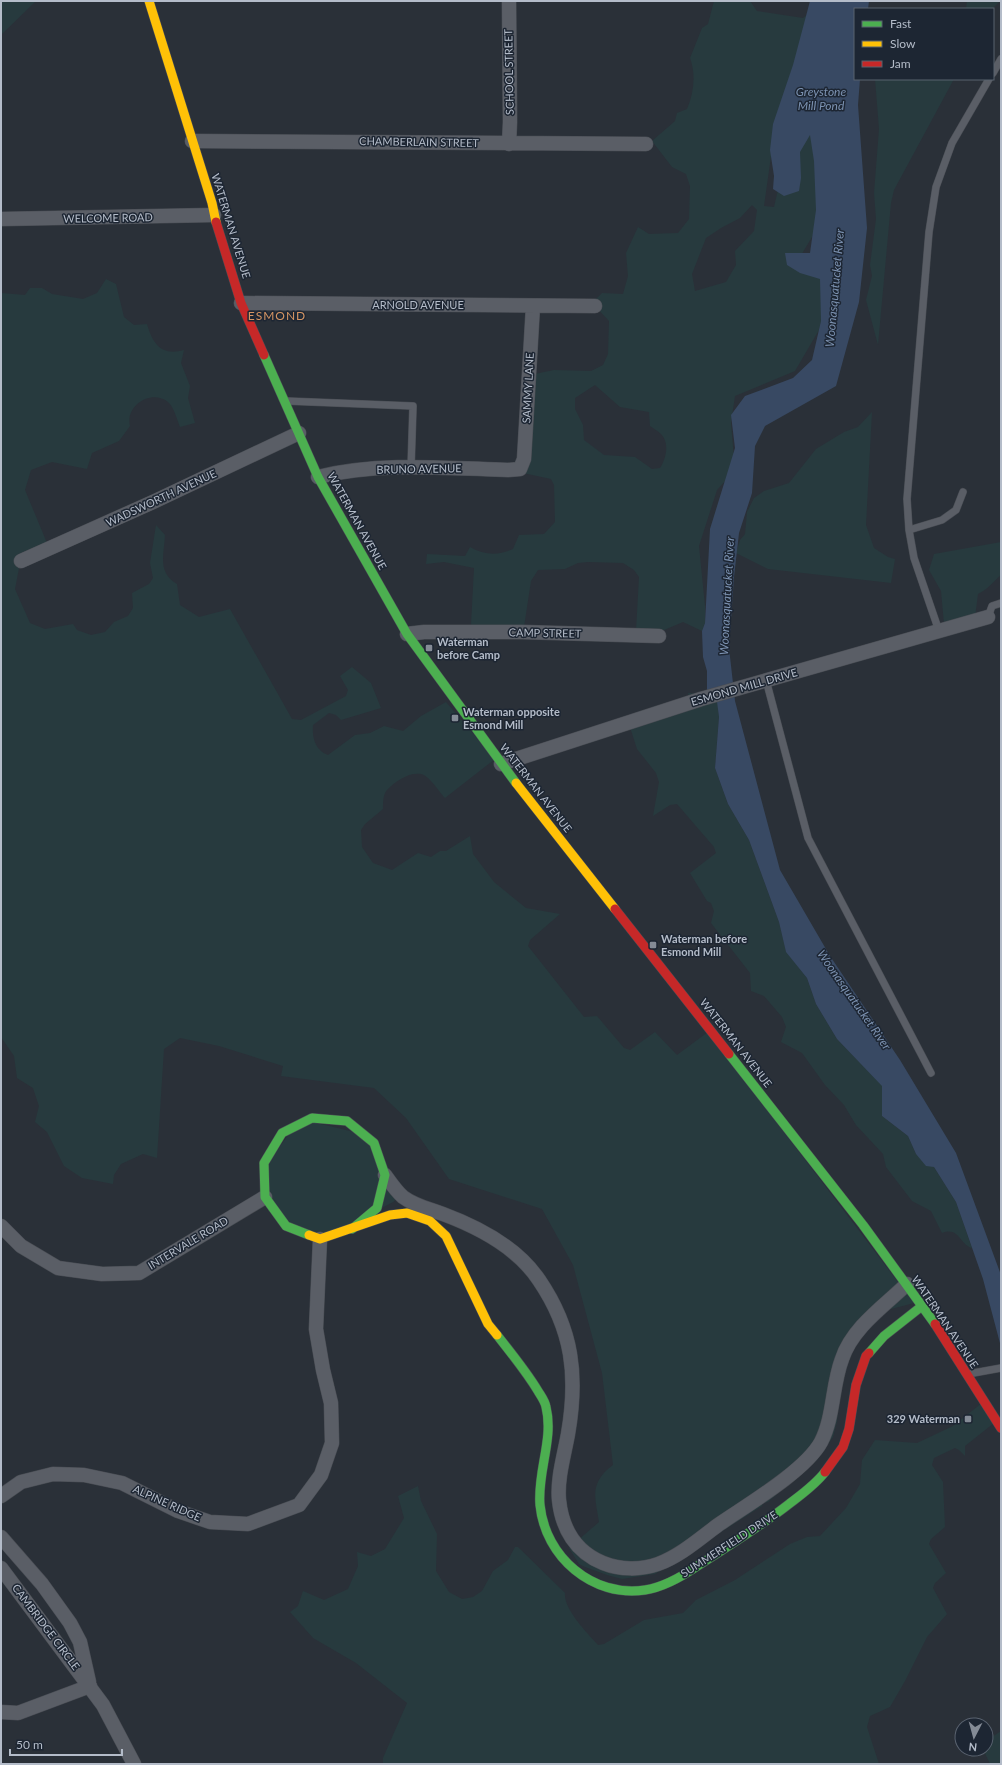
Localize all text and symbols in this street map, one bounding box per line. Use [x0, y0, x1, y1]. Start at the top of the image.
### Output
legend [854, 8, 994, 80]
text: Fast [890, 16, 912, 31]
street label: SCHOOL STREET [501, 28, 516, 115]
text: Slow [890, 36, 916, 51]
text: Jam [890, 56, 911, 71]
water label: Greystone Mill Pond [796, 84, 846, 113]
street label: CHAMBERLAIN STREET [359, 134, 479, 149]
street label: WATERMAN AVENUE [209, 172, 254, 280]
street label: WELCOME ROAD [63, 210, 153, 225]
water label: Woonasquatucket River [822, 227, 847, 348]
street label: ARNOLD AVENUE [372, 298, 464, 311]
district label: ESMOND [248, 308, 306, 323]
street label: SAMMY LANE [519, 352, 536, 424]
street label: BRUNO AVENUE [376, 461, 462, 476]
street label: WADSWORTH AVENUE [104, 466, 218, 529]
street label: WATERMAN AVENUE [325, 470, 390, 572]
water label: Woonasquatucket River [716, 536, 737, 656]
street label: CAMP STREET [509, 625, 582, 640]
place label: Waterman before Camp [437, 635, 500, 661]
marker: Waterman before Camp [424, 643, 434, 653]
street label: ESMOND MILL DRIVE [689, 665, 799, 708]
place label: Waterman opposite Esmond Mill [463, 705, 560, 731]
marker: Waterman opposite Esmond Mill [450, 713, 460, 723]
street label: WATERMAN AVENUE [498, 741, 575, 835]
place label: Waterman before Esmond Mill [661, 932, 747, 958]
marker: Waterman before Esmond Mill [648, 940, 658, 950]
water label: Woonasquatucket River [814, 947, 895, 1053]
street label: WATERMAN AVENUE [698, 996, 775, 1090]
street label: INTERVALE ROAD [145, 1213, 230, 1272]
street label: WATERMAN AVENUE [909, 1273, 981, 1371]
place label: 329 Waterman [887, 1412, 960, 1425]
marker: 329 Waterman [963, 1414, 973, 1424]
street label: ALPINE RIDGE [131, 1482, 203, 1523]
street label: SUMMERFIELD DRIVE [678, 1508, 779, 1580]
street label: CAMBRIDGE CIRCLE [10, 1581, 83, 1672]
north arrow [954, 1717, 994, 1757]
scale bar [10, 1731, 122, 1757]
text: 50 m [16, 1737, 43, 1752]
text: N [968, 1741, 978, 1754]

